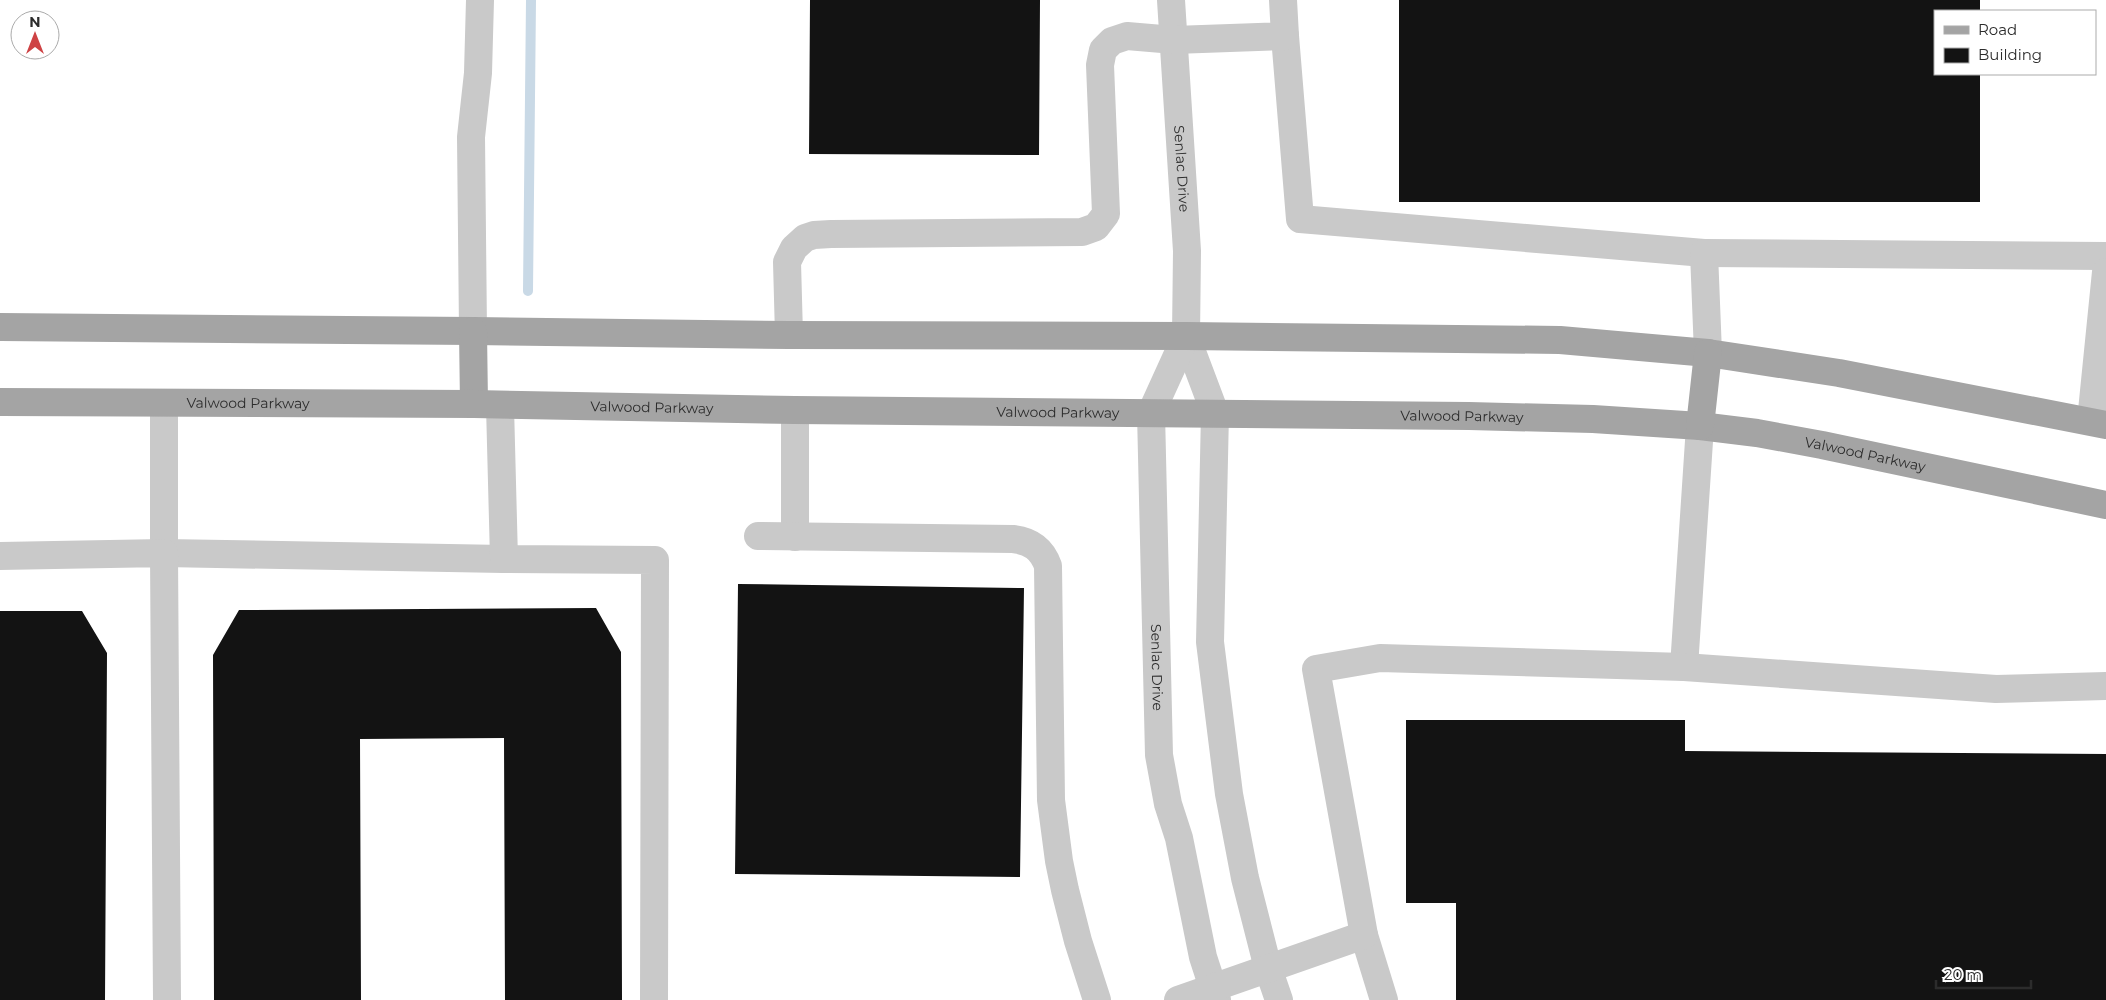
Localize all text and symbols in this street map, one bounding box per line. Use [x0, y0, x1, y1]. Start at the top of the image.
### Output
north arrow [10, 10, 60, 60]
legend [1934, 10, 2096, 75]
text: N [29, 13, 41, 31]
text: Road [1978, 20, 2017, 39]
text: Building [1978, 45, 2042, 64]
street label: Senlac Drive [1170, 125, 1193, 213]
street label: Valwood Parkway [186, 394, 310, 412]
street label: Valwood Parkway [590, 397, 714, 417]
street label: Valwood Parkway [996, 403, 1120, 422]
street label: Valwood Parkway [1400, 406, 1524, 426]
street label: Valwood Parkway [1803, 433, 1928, 476]
street label: Senlac Drive [1147, 624, 1167, 711]
scale bar [1936, 958, 2031, 990]
text: 20 m [1944, 965, 1982, 984]

